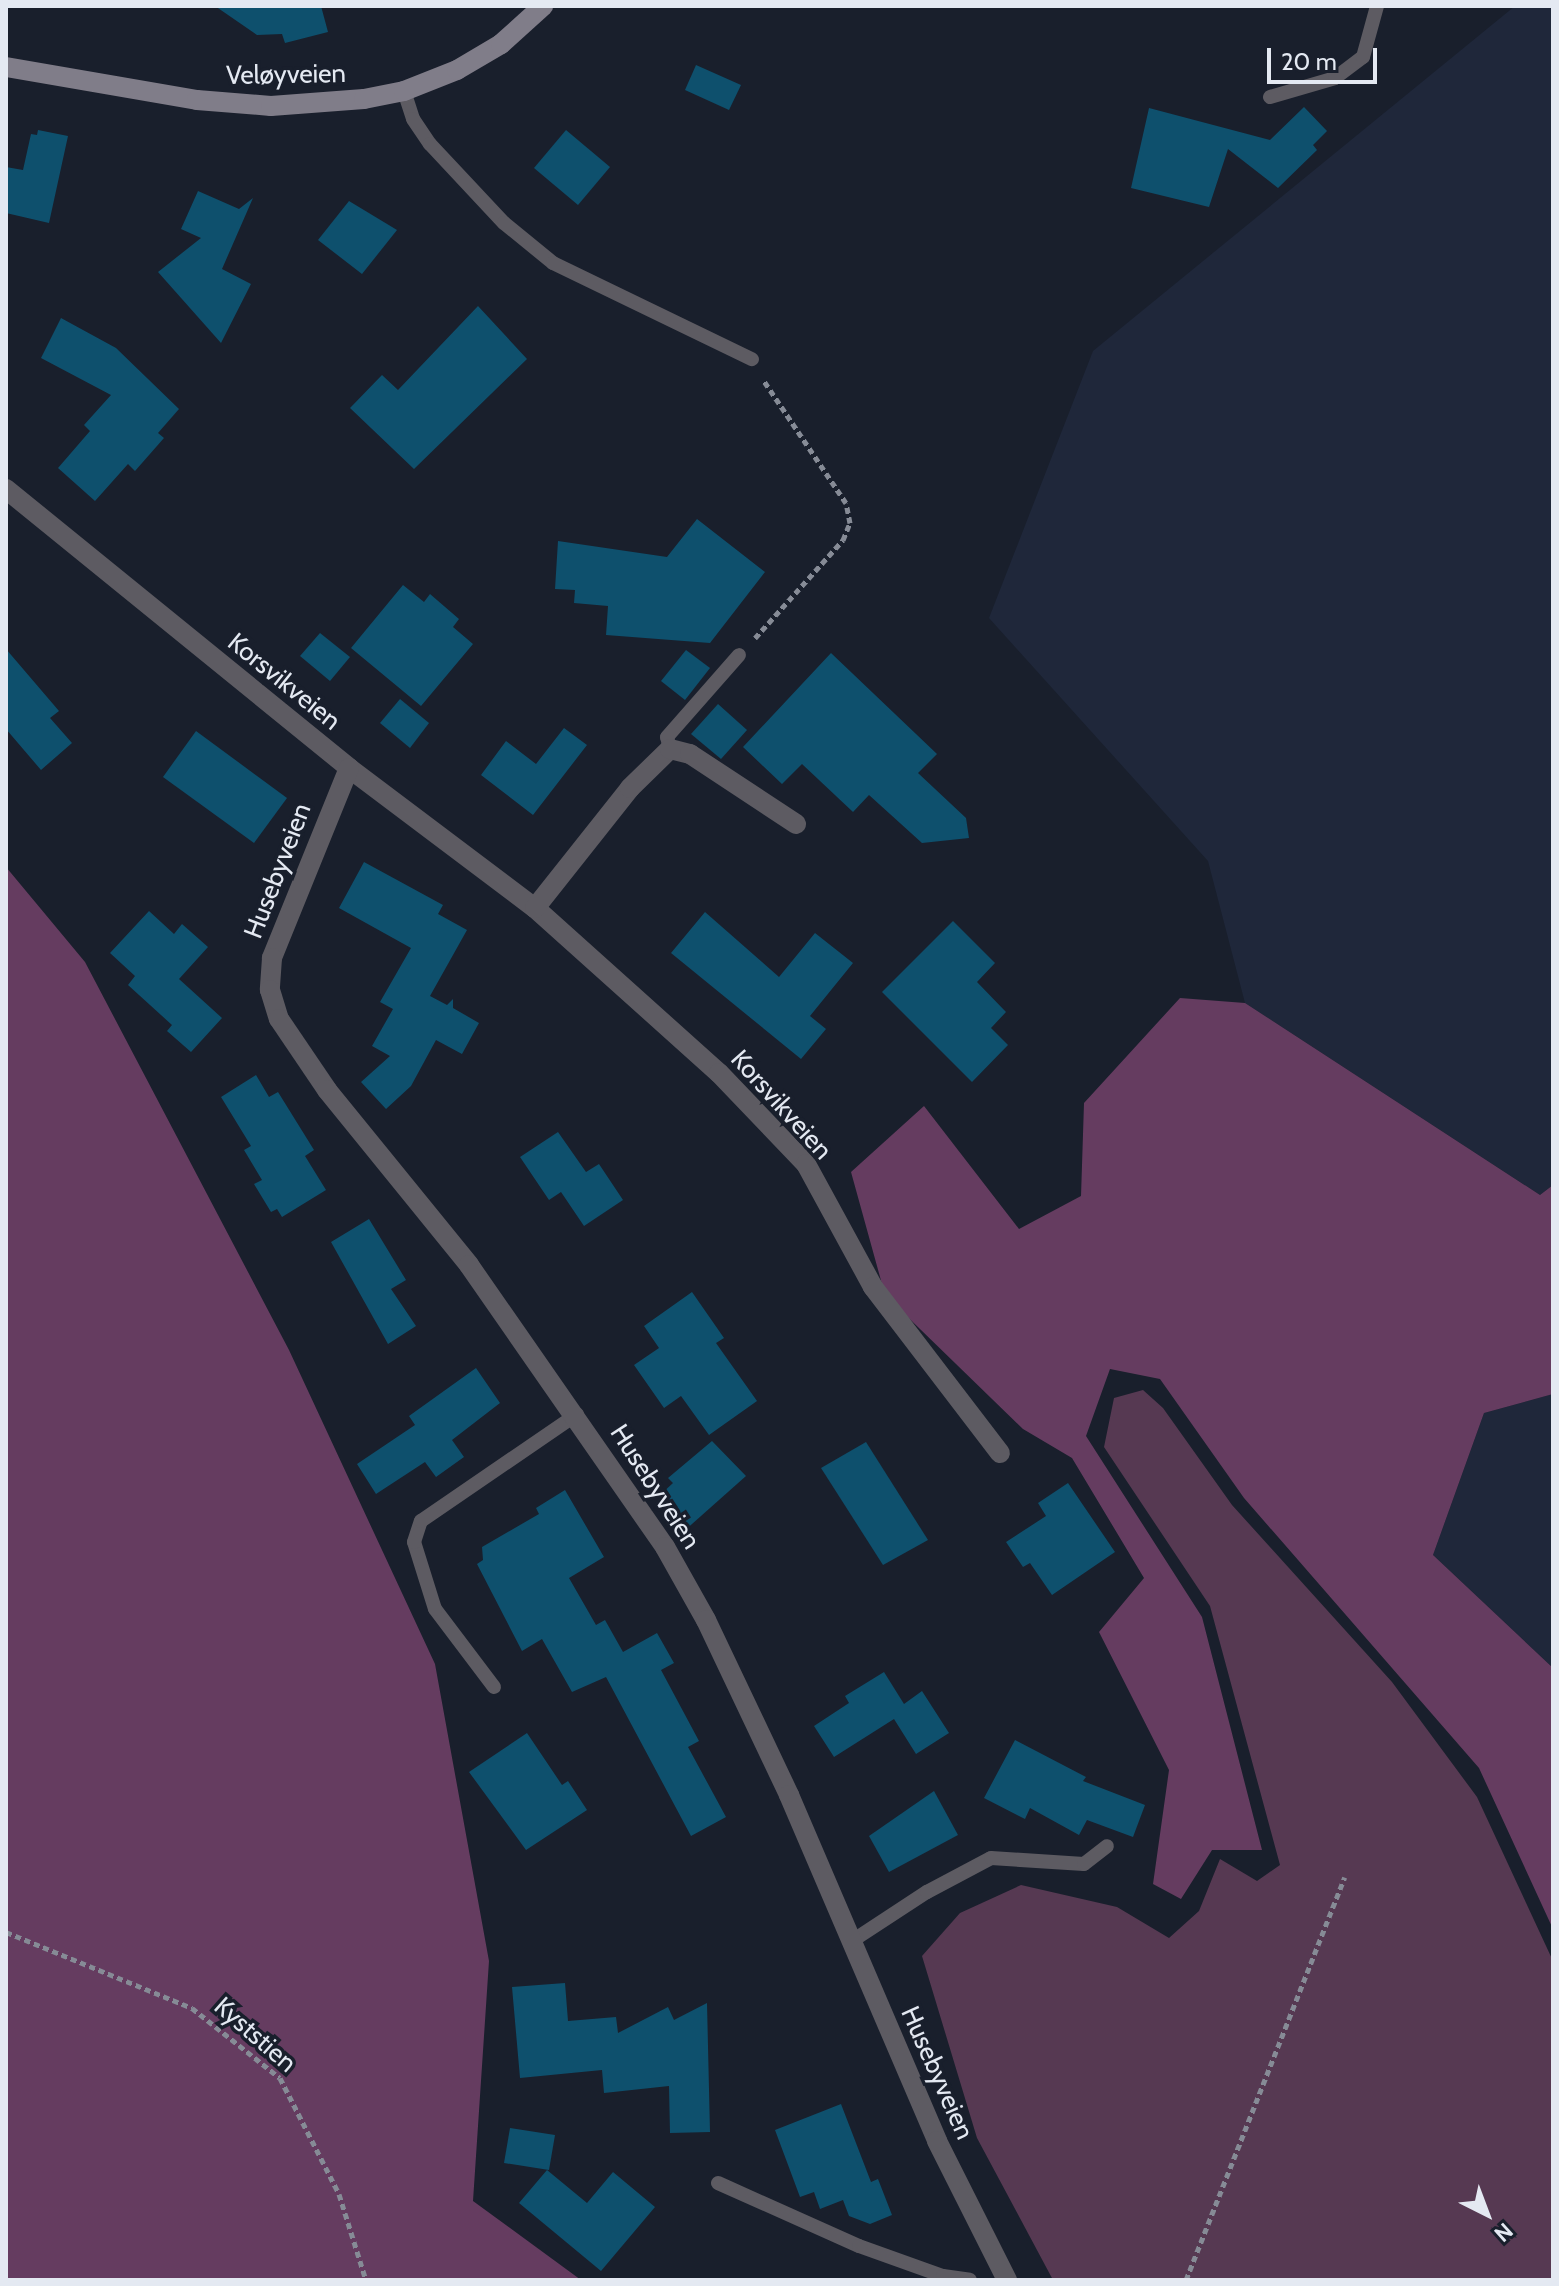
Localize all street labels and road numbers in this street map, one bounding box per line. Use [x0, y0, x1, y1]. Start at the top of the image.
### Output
street label: Veløyveien [226, 58, 346, 92]
street label: Korsvikveien [221, 627, 347, 737]
street label: Husebyveien [238, 799, 318, 943]
street label: Korsvikveien [724, 1044, 838, 1166]
street label: Husebyveien [603, 1419, 707, 1555]
street label: Kyststien [208, 1991, 302, 2079]
street label: Husebyveien [894, 2002, 980, 2144]

